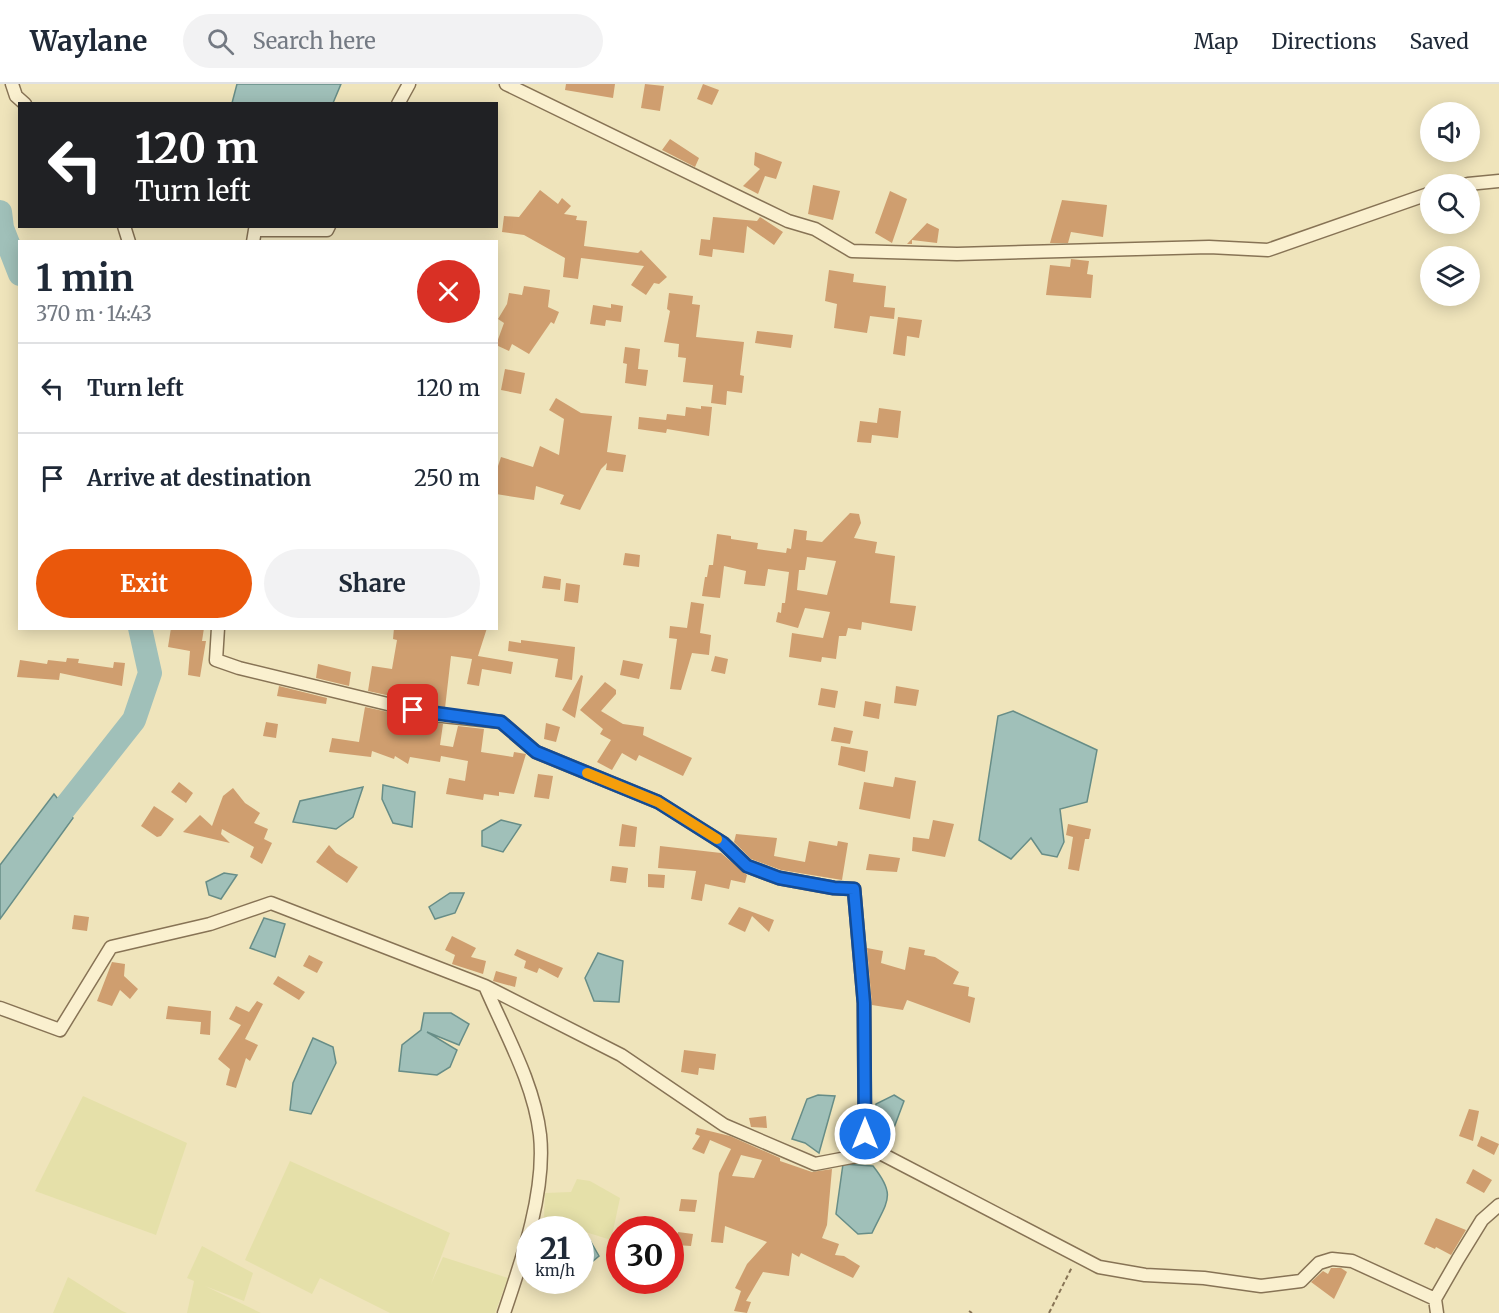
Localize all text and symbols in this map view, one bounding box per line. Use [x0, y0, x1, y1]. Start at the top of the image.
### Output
search box [183, 14, 603, 68]
text: Waylane [30, 23, 147, 59]
icon: search [204, 25, 237, 58]
text: Search here [252, 27, 376, 55]
text: Map [1194, 28, 1238, 55]
text: Directions [1271, 28, 1376, 55]
text: Saved [1409, 28, 1469, 55]
map controls [1420, 102, 1480, 306]
button: sound [1420, 102, 1480, 162]
text: 120 m [135, 122, 258, 174]
icon: left [36, 126, 114, 204]
text: Turn left [135, 174, 250, 208]
button: search [1420, 174, 1480, 234]
button: layers [1420, 246, 1480, 306]
text: 1 min [36, 256, 134, 301]
button: close [417, 260, 480, 323]
text: 370 m · 14:43 [36, 301, 152, 326]
icon: left [36, 372, 69, 405]
text: Turn left [87, 374, 184, 402]
text: 120 m [416, 374, 480, 402]
icon: arrive [36, 462, 69, 495]
text: Arrive at destination [87, 464, 311, 492]
text: 250 m [414, 464, 480, 492]
button: Exit [36, 549, 252, 618]
button: Share [264, 549, 480, 618]
pin [387, 684, 438, 735]
icon: arrive [396, 693, 429, 726]
position arrow [833, 1102, 897, 1166]
speed limit sign: 30 [606, 1216, 684, 1294]
text: 21 [540, 1229, 570, 1267]
text: km/h [535, 1261, 575, 1280]

